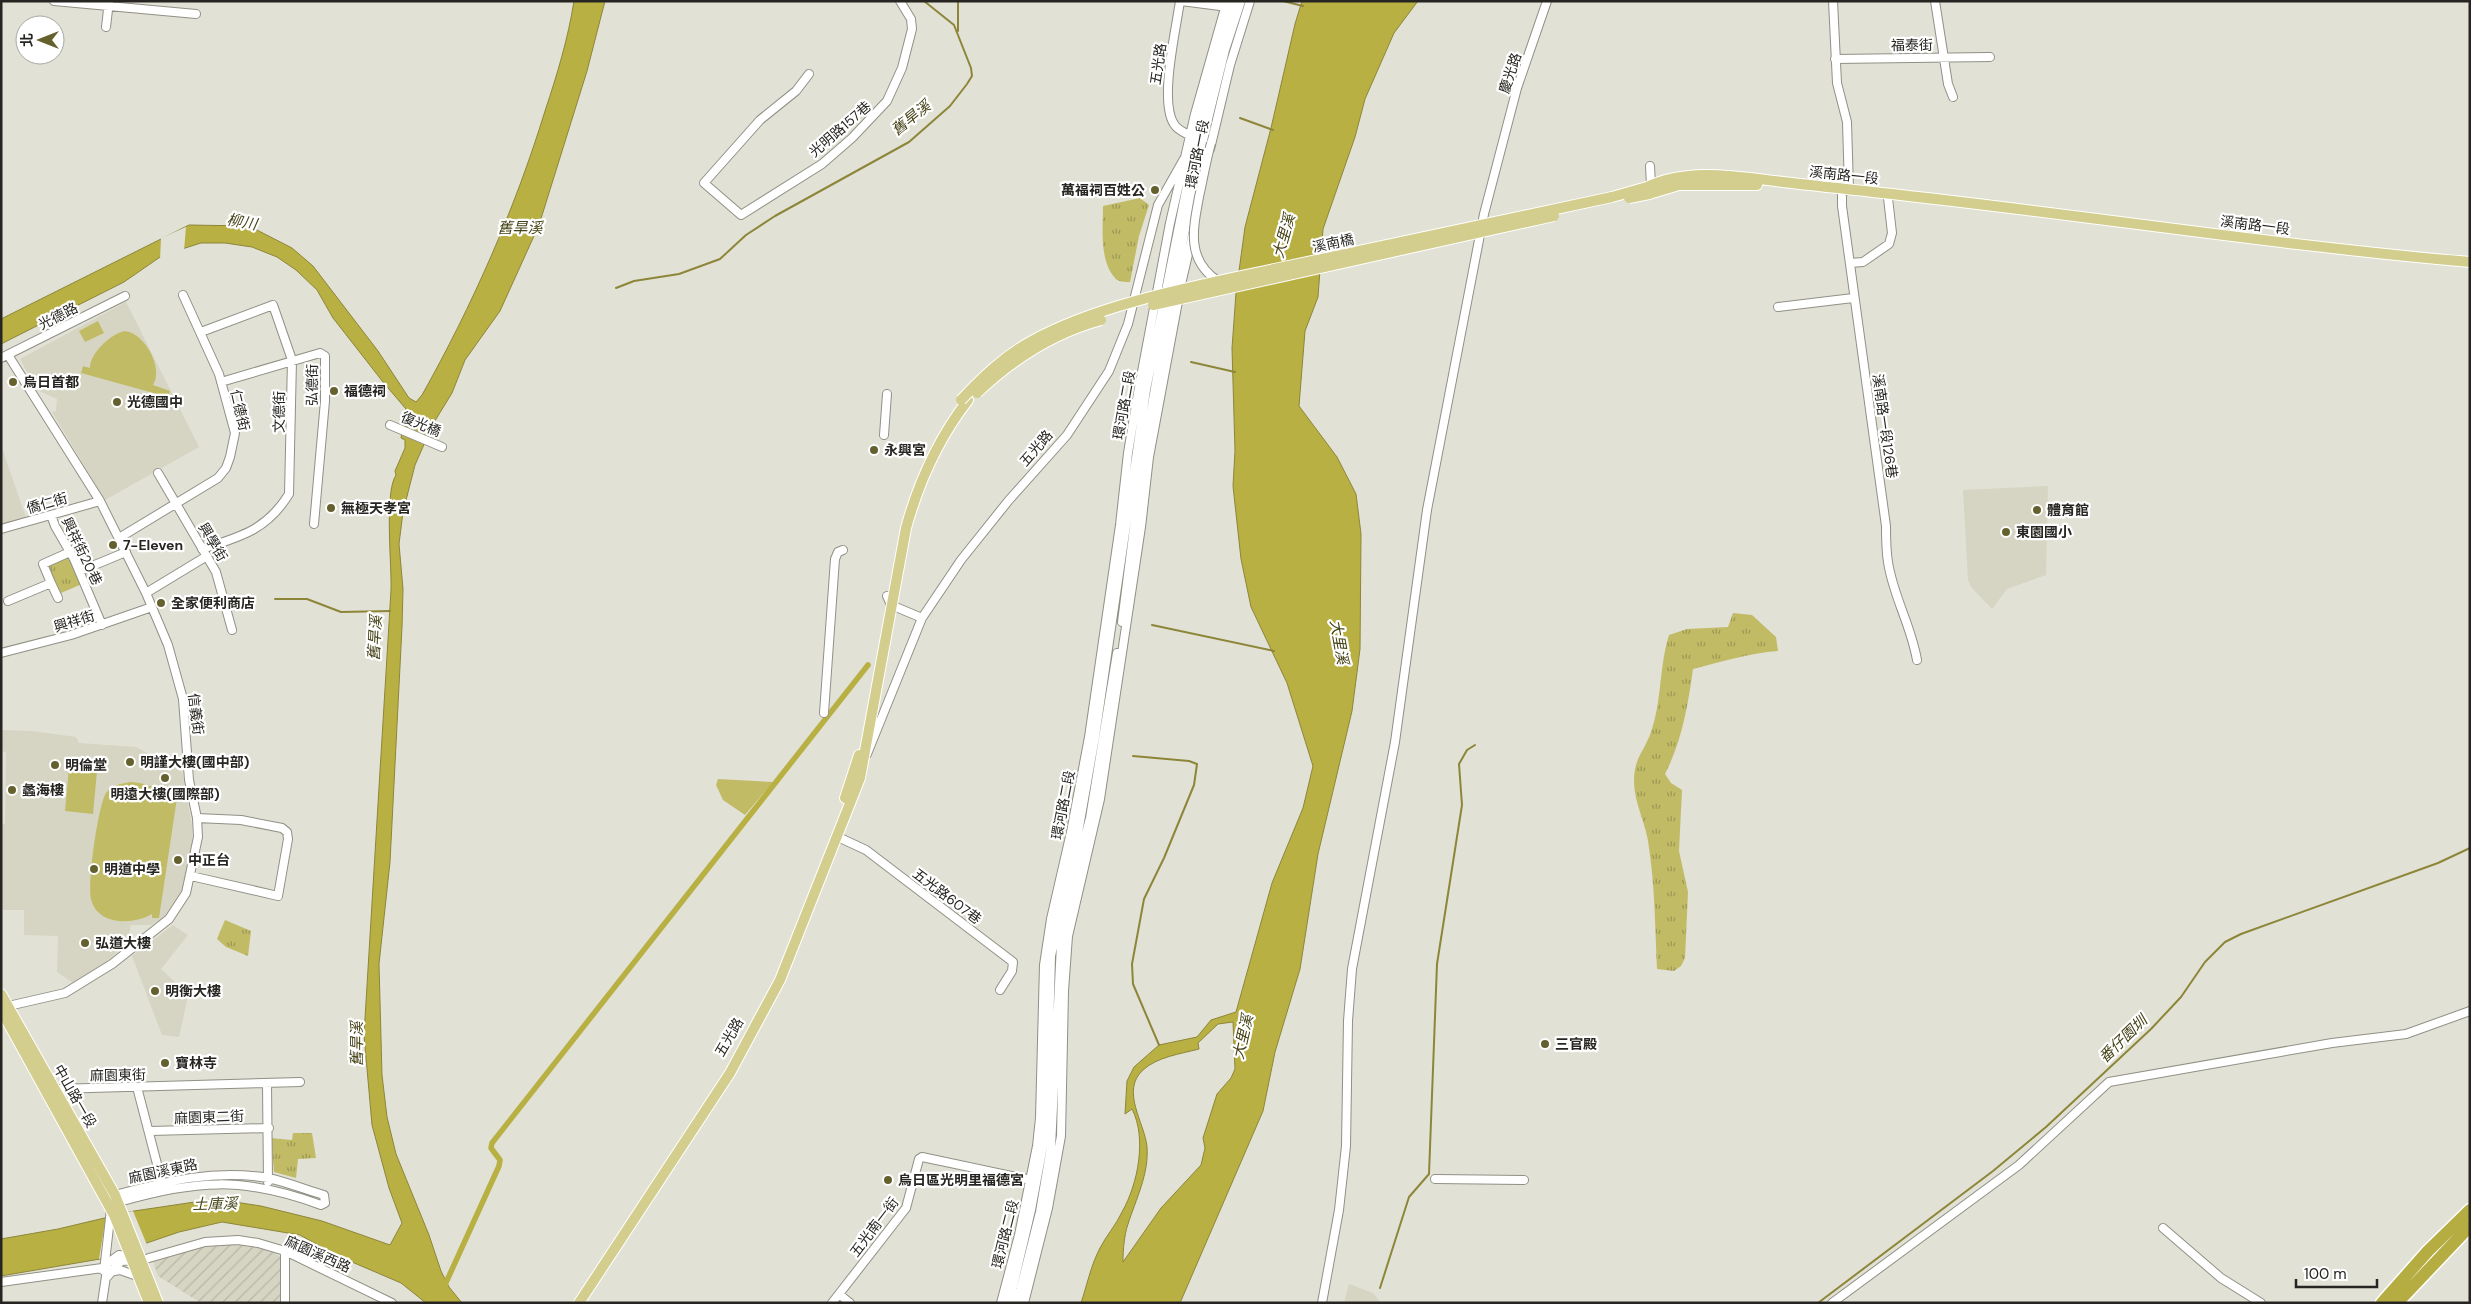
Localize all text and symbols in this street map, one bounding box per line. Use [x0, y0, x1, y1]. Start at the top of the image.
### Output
north arrow [15, 15, 65, 65]
text: 北 [18, 33, 36, 47]
street label: 福泰街 [1891, 36, 1933, 54]
street label: 五光路 [1146, 42, 1170, 86]
street label: 慶光路 [1495, 50, 1525, 96]
water label: 舊旱溪 [887, 95, 936, 140]
street label: 光明路157巷 [805, 97, 875, 161]
street label: 環河路一段 [1181, 118, 1213, 190]
street label: 溪南路一段 [1808, 162, 1880, 188]
place label: 萬福祠百姓公 [1061, 181, 1145, 199]
marker: 萬福祠百姓公 [1149, 184, 1161, 196]
water label: 柳川 [225, 210, 260, 235]
water label: 大里溪 [1268, 210, 1300, 260]
street label: 溪南路一段 [2219, 212, 2291, 238]
water label: 舊旱溪 [497, 218, 544, 238]
street label: 溪南橋 [1311, 230, 1355, 256]
street label: 光德路 [35, 298, 81, 334]
street label: 弘德街 [303, 364, 321, 406]
street label: 環河路二段 [1109, 369, 1139, 441]
place label: 烏日首都 [23, 373, 79, 391]
street label: 溪南路一段126巷 [1869, 373, 1901, 479]
marker: 烏日首都 [7, 376, 19, 388]
place label: 福德祠 [344, 382, 386, 400]
marker: 福德祠 [328, 385, 340, 397]
street label: 仁德街 [227, 388, 253, 432]
street label: 文德街 [270, 391, 288, 433]
place label: 光德國中 [127, 393, 183, 411]
marker: 光德國中 [111, 396, 123, 408]
street label: 復光橋 [398, 408, 444, 440]
street label: 五光路 [1015, 426, 1057, 470]
place label: 永興宮 [884, 441, 926, 459]
marker: 永興宮 [868, 444, 880, 456]
street label: 僑仁街 [24, 489, 70, 517]
place label: 無極天孝宮 [341, 499, 411, 517]
place label: 體育館 [2047, 501, 2089, 519]
marker: 無極天孝宮 [325, 502, 337, 514]
marker: 體育館 [2031, 504, 2043, 516]
street label: 興祥街20巷 [58, 514, 106, 588]
street label: 興學街 [194, 519, 232, 565]
place label: 東園國小 [2016, 523, 2072, 541]
marker: 東園國小 [2000, 526, 2012, 538]
place label: 7-Eleven [123, 536, 183, 554]
marker: 7-Eleven [107, 539, 119, 551]
place label: 全家便利商店 [171, 594, 255, 612]
marker: 全家便利商店 [155, 597, 167, 609]
street label: 興祥街 [51, 606, 97, 636]
water label: 舊旱溪 [364, 613, 386, 661]
water label: 大里溪 [1325, 618, 1353, 668]
street label: 信義街 [185, 692, 207, 736]
place label: 明謹大樓(國中部) [140, 753, 250, 771]
place label: 明倫堂 [65, 756, 107, 774]
marker: 明謹大樓(國中部) [124, 756, 136, 768]
marker: 明倫堂 [49, 759, 61, 771]
street label: 環河路二段 [1047, 769, 1079, 841]
marker: 明遠大樓(國際部) [159, 772, 171, 784]
place label: 蠡海樓 [22, 781, 64, 799]
marker: 蠡海樓 [6, 784, 18, 796]
place label: 明遠大樓(國際部) [110, 785, 220, 803]
place label: 中正台 [188, 851, 230, 869]
marker: 中正台 [172, 854, 184, 866]
place label: 明道中學 [104, 860, 160, 878]
marker: 明道中學 [88, 863, 100, 875]
street label: 五光路607巷 [909, 864, 985, 928]
place label: 弘道大樓 [95, 934, 151, 952]
marker: 弘道大樓 [79, 937, 91, 949]
place label: 明衡大樓 [165, 982, 221, 1000]
marker: 明衡大樓 [149, 985, 161, 997]
water label: 番仔園圳 [2094, 1010, 2153, 1067]
water label: 大里溪 [1228, 1011, 1258, 1061]
street label: 五光路 [711, 1014, 747, 1060]
water label: 舊旱溪 [347, 1020, 367, 1067]
place label: 三官殿 [1555, 1035, 1597, 1053]
marker: 三官殿 [1539, 1038, 1551, 1050]
place label: 寶林寺 [175, 1054, 217, 1072]
marker: 寶林寺 [159, 1057, 171, 1069]
street label: 中山路一段 [50, 1061, 100, 1131]
street label: 麻園東街 [90, 1066, 146, 1084]
street label: 麻園東二街 [174, 1107, 244, 1127]
street label: 麻園溪東路 [127, 1155, 199, 1187]
place label: 烏日區光明里福德宮 [898, 1171, 1024, 1189]
marker: 烏日區光明里福德宮 [882, 1174, 894, 1186]
water label: 土庫溪 [192, 1194, 240, 1214]
street label: 五光南一街 [846, 1194, 902, 1260]
street label: 環河路二段 [988, 1198, 1022, 1270]
street label: 麻園溪西路 [282, 1232, 354, 1276]
scale bar [2296, 1256, 2377, 1288]
text: 100 m [2304, 1264, 2347, 1284]

